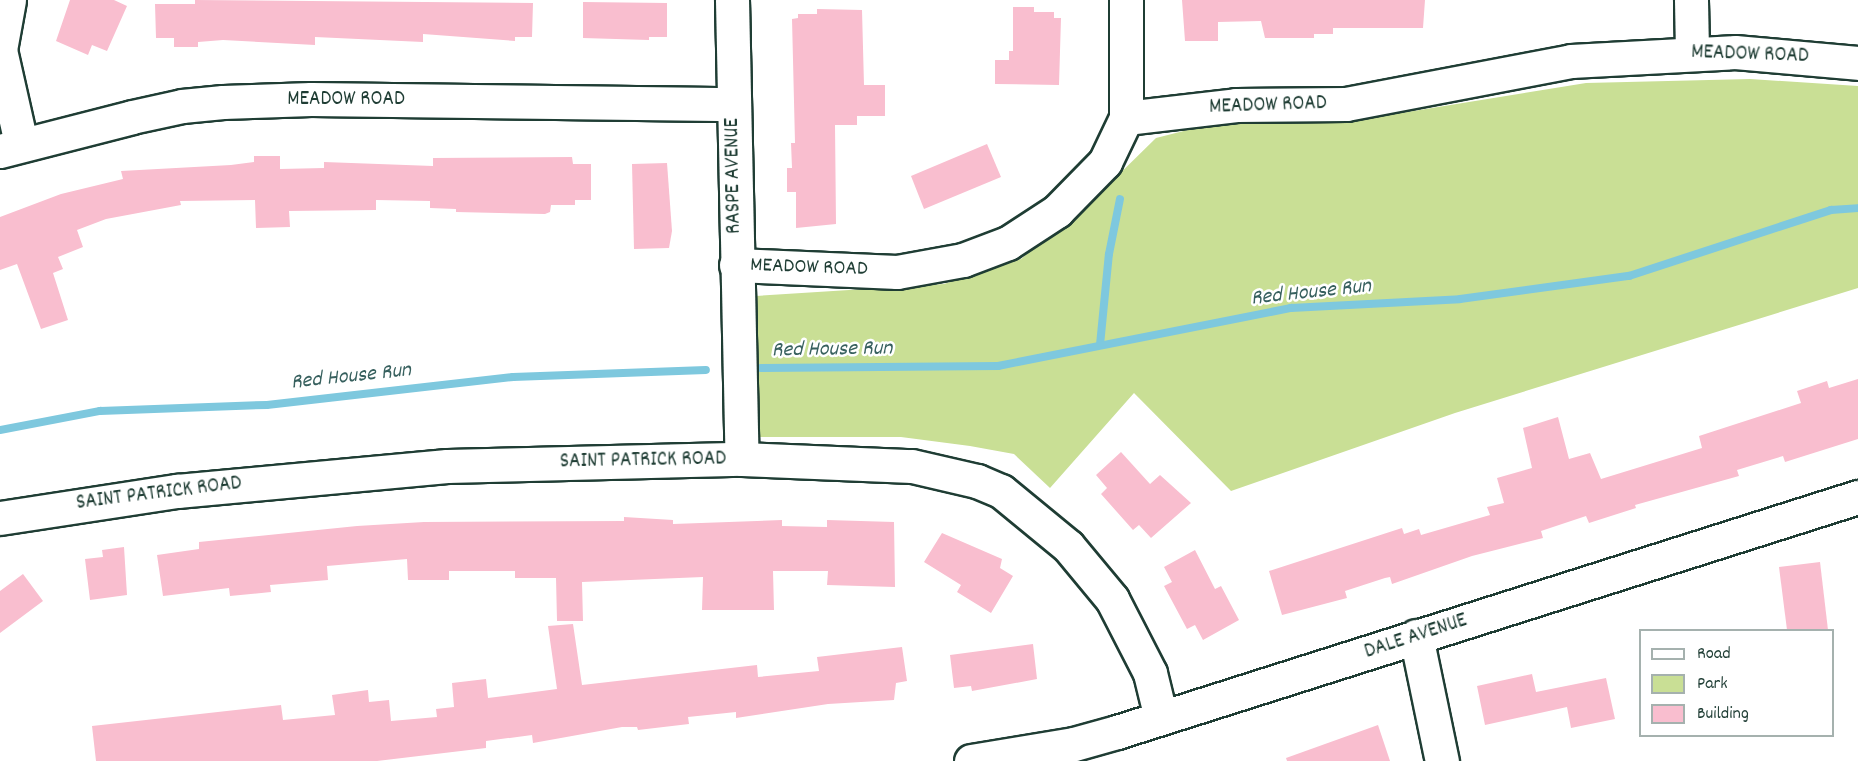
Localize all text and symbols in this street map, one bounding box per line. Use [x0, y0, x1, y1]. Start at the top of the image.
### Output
street label: MEADOW ROAD [1691, 40, 1809, 70]
street label: MEADOW ROAD [287, 87, 405, 113]
street label: MEADOW ROAD [1209, 91, 1327, 121]
street label: RASPE AVENUE [720, 118, 748, 234]
street label: MEADOW ROAD [750, 253, 868, 283]
water label: Red House Run [1250, 274, 1372, 312]
water label: Red House Run [771, 336, 893, 364]
water label: Red House Run [290, 358, 412, 396]
street label: SAINT PATRICK ROAD [560, 447, 726, 475]
street label: SAINT PATRICK ROAD [75, 471, 243, 517]
street label: DALE AVENUE [1362, 609, 1470, 665]
legend [1639, 629, 1834, 737]
text: Road [1697, 642, 1731, 667]
text: Park [1697, 672, 1728, 697]
text: Building [1697, 702, 1749, 727]

